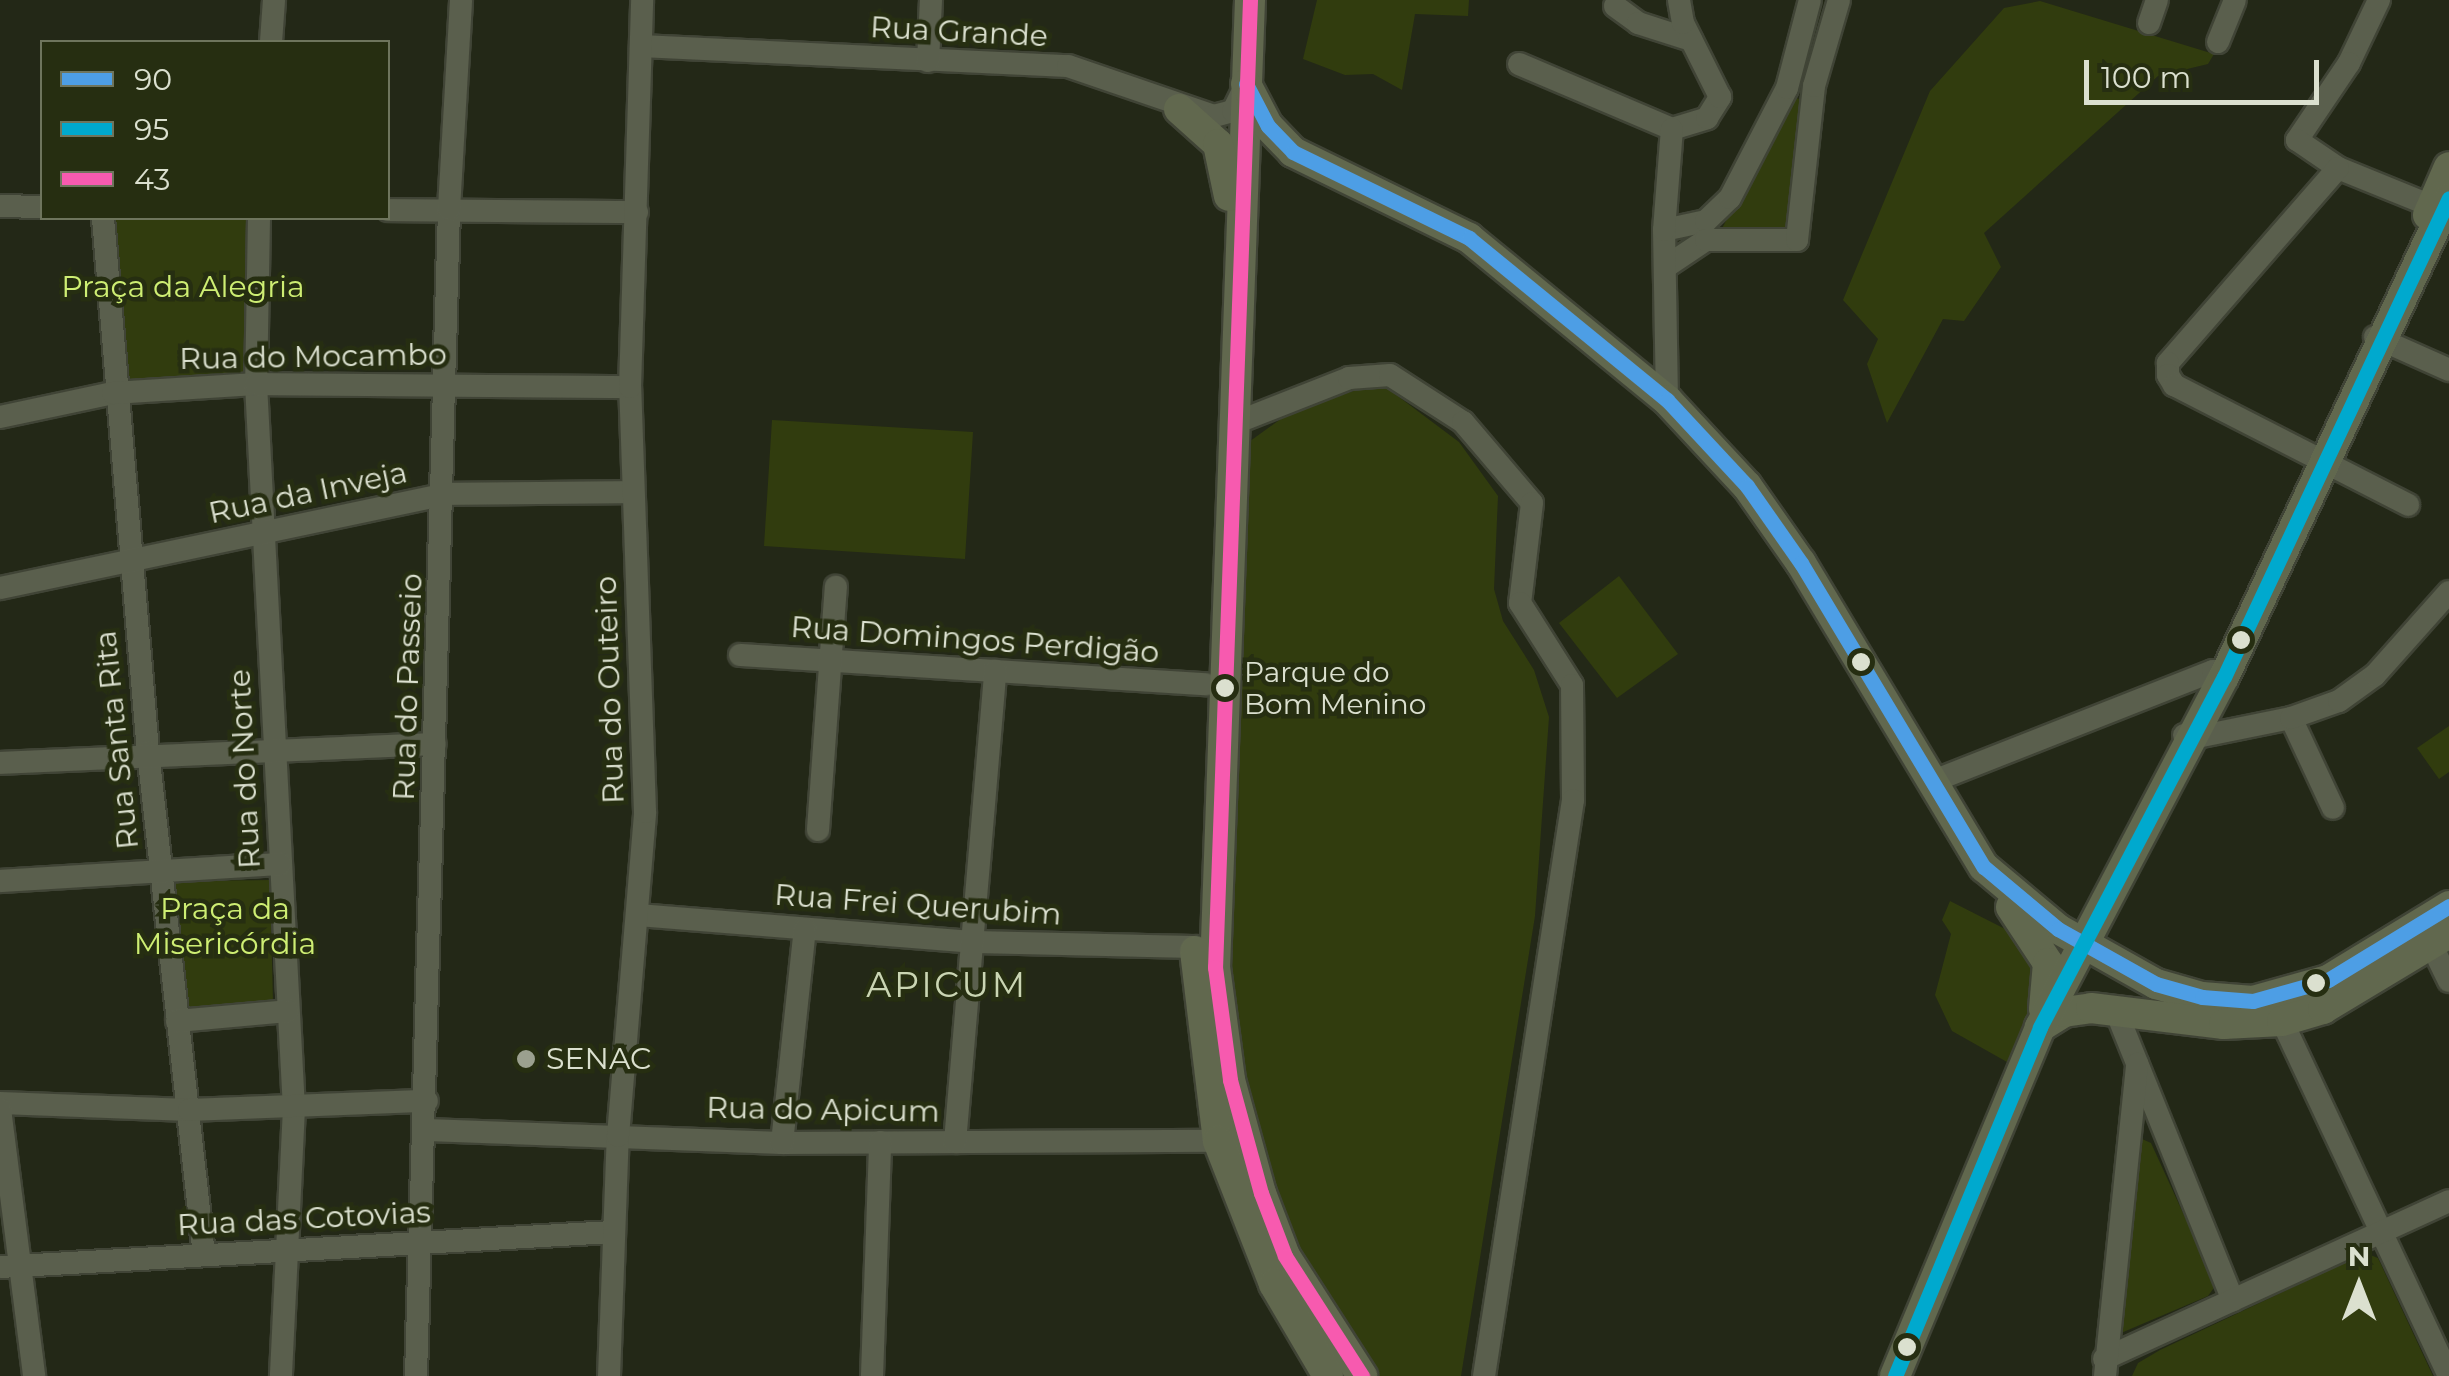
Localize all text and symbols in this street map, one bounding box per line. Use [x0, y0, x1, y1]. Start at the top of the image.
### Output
street label: Rua Grande [869, 9, 1049, 55]
legend [40, 40, 390, 220]
scale bar [2089, 40, 2324, 102]
text: 100 m [2101, 59, 2191, 96]
text: 90 [134, 61, 172, 98]
text: 95 [134, 111, 169, 148]
text: 43 [134, 161, 170, 198]
park label: Praça da Alegria [61, 269, 305, 305]
street label: Rua do Mocambo [179, 337, 447, 377]
street label: Rua da Inveja [205, 454, 411, 532]
street label: Rua do Passeio [386, 573, 430, 801]
street label: Rua do Outeiro [588, 575, 632, 805]
street label: Rua Domingos Perdigão [789, 609, 1161, 671]
street label: Rua Santa Rita [88, 629, 146, 851]
unlabelled marker [2231, 630, 2251, 650]
unlabelled marker [1851, 652, 1871, 672]
place label: Parque do Bom Menino [1244, 655, 1426, 721]
street label: Rua do Norte [222, 668, 268, 870]
marker: Parque do Bom Menino [1215, 678, 1235, 698]
street label: Rua Frei Querubim [773, 877, 1063, 933]
park label: Praça da Misericórdia [134, 891, 316, 962]
district label: APICUM [866, 964, 1028, 1006]
unlabelled marker [2306, 973, 2326, 993]
place label: SENAC [546, 1041, 651, 1077]
marker: SENAC [515, 1048, 537, 1070]
street label: Rua do Apicum [706, 1090, 940, 1130]
street label: Rua das Cotovias [176, 1194, 432, 1244]
north arrow [2309, 1236, 2409, 1336]
text: N [2348, 1239, 2370, 1273]
unlabelled marker [1897, 1337, 1917, 1357]

